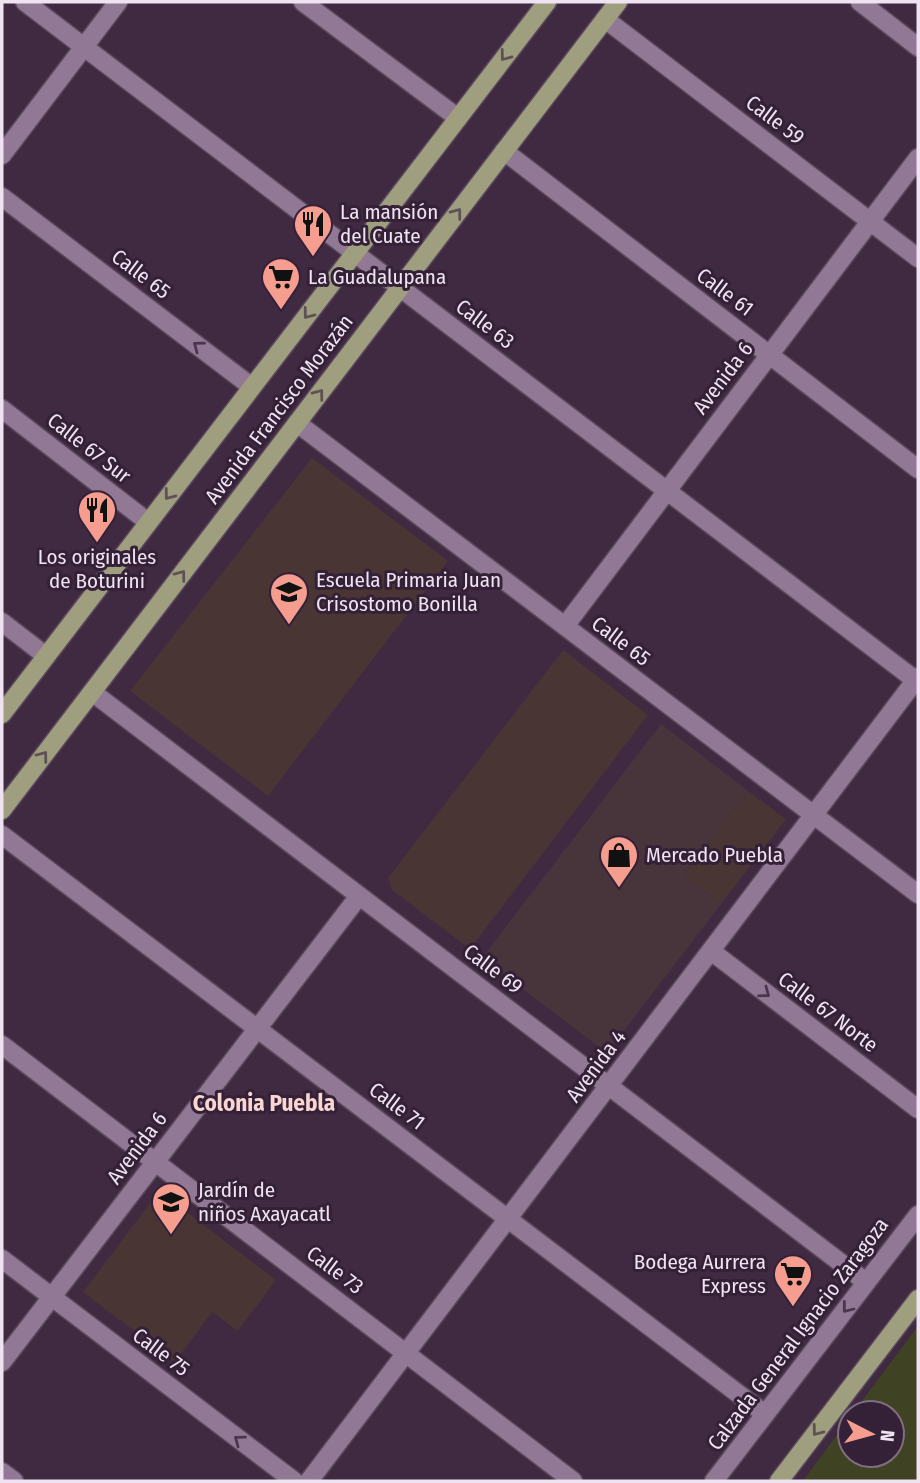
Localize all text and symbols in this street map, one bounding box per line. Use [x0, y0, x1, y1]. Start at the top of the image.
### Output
one-way arrow [501, 48, 514, 61]
street label: Calle 59 [741, 90, 809, 150]
place label: La mansión del Cuate [340, 199, 438, 249]
restaurant icon: La mansión del Cuate [292, 203, 334, 258]
one-way arrow [448, 208, 461, 221]
street label: Calle 65 [107, 244, 175, 304]
supermarket icon: La Guadalupana [260, 256, 302, 311]
street label: Calle 61 [691, 262, 759, 322]
place label: La Guadalupana [308, 264, 446, 290]
street label: Calle 63 [451, 294, 519, 354]
one-way arrow [303, 307, 316, 319]
street label: Avenida Francisco Morazán [199, 309, 359, 509]
street label: Avenida 6 [687, 337, 759, 419]
one-way arrow [193, 341, 206, 354]
one-way arrow [311, 389, 324, 402]
street label: Calle 67 Sur [42, 407, 137, 489]
one-way arrow [165, 487, 178, 500]
restaurant icon: Los originales de Boturini [76, 489, 118, 544]
place label: Los originales de Boturini [38, 544, 156, 594]
place label: Escuela Primaria Juan Crisostomo Bonilla [316, 567, 501, 617]
one-way arrow [173, 570, 185, 583]
school or university icon: Escuela Primaria Juan Crisostomo Bonilla [268, 571, 310, 626]
street label: Calle 65 [587, 611, 655, 671]
one-way arrow [35, 751, 48, 764]
shop icon: Mercado Puebla [598, 834, 640, 889]
place label: Mercado Puebla [646, 842, 783, 868]
street label: Calle 69 [458, 938, 528, 1000]
street label: Calle 67 Norte [773, 966, 883, 1058]
one-way arrow [757, 984, 770, 997]
street label: Avenida 4 [560, 1025, 632, 1107]
street label: Calle 71 [364, 1077, 430, 1135]
district label: Colonia Puebla [193, 1089, 335, 1117]
street label: Avenida 6 [101, 1107, 173, 1189]
place label: Jardín de niños Axayacatl [198, 1177, 331, 1227]
school or university icon: Jardín de niños Axayacatl [150, 1181, 192, 1236]
street label: Calzada General Ignacio Zaragoza [702, 1213, 894, 1455]
street label: Calle 73 [301, 1240, 369, 1300]
place label: Bodega Aurrera Express [634, 1249, 766, 1299]
supermarket icon: Bodega Aurrera Express [772, 1253, 814, 1308]
one-way arrow [842, 1300, 855, 1313]
street label: Calle 75 [127, 1322, 195, 1382]
north arrow [836, 1399, 906, 1469]
one-way arrow [813, 1424, 826, 1436]
text: N [875, 1429, 899, 1443]
one-way arrow [235, 1436, 247, 1448]

